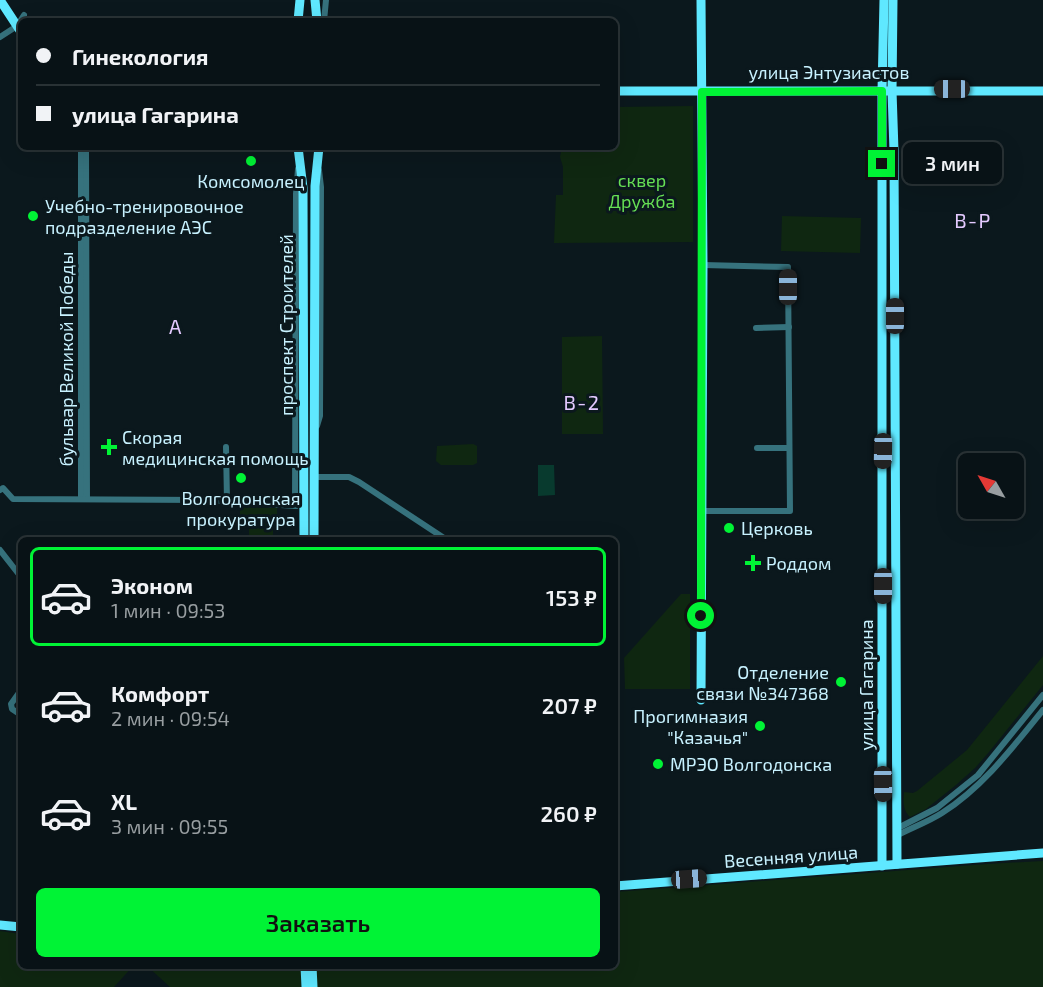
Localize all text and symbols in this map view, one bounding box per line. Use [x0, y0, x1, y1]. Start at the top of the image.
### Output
text: Гинекология [72, 43, 209, 69]
street label: улица Энтузиастов [749, 61, 909, 83]
car [934, 80, 970, 98]
text: улица Гагарина [72, 101, 239, 127]
callout: 3 мин [903, 143, 1002, 185]
route end [868, 150, 895, 177]
text: 3 мин [925, 151, 980, 175]
marker: Комсомолец [244, 154, 258, 168]
park label: сквер Дружба [609, 169, 675, 212]
place label: Комсомолец [197, 170, 305, 192]
place label: Учебно-тренировочное подразделение АЭС [45, 195, 244, 238]
district label: В-Р [954, 208, 992, 232]
marker: Учебно-тренировочное подразделение АЭС [26, 209, 40, 223]
street label: проспект Строителей [275, 234, 297, 416]
street label: бульвар Великой Победы [55, 252, 77, 466]
car [779, 269, 797, 305]
car [886, 298, 904, 334]
district label: А [169, 314, 183, 338]
district label: В-2 [563, 390, 601, 414]
place label: Скорая медицинская помощь [122, 426, 309, 469]
car [874, 433, 892, 469]
marker: Скорая медицинская помощь [100, 438, 118, 456]
north arrow [958, 453, 1024, 519]
map controls [958, 453, 1024, 519]
marker: Волгодонская прокуратура [234, 471, 248, 485]
place label: Волгодонская прокуратура [181, 487, 301, 530]
place label: Церковь [741, 517, 813, 539]
marker: Церковь [722, 521, 736, 535]
place label: Роддом [766, 552, 831, 574]
marker: Роддом [744, 554, 762, 572]
car [874, 568, 892, 604]
icon: car [39, 570, 93, 624]
text: Эконом [111, 572, 193, 598]
text: 153 ₽ [546, 584, 597, 610]
text: 1 мин · 09:53 [111, 598, 225, 622]
route start [687, 602, 714, 629]
street label: улица Гагарина [855, 619, 877, 751]
place label: Отделение связи №347368 [696, 661, 829, 704]
marker: Отделение связи №347368 [834, 675, 848, 689]
icon: car [39, 678, 93, 732]
text: Комфорт [111, 680, 209, 706]
text: 207 ₽ [542, 692, 597, 718]
place label: Прогимназия "Казачья" [633, 705, 748, 748]
text: 2 мин · 09:54 [111, 706, 230, 730]
marker: Прогимназия "Казачья" [753, 719, 767, 733]
place label: МРЭО Волгодонска [670, 753, 832, 775]
marker: МРЭО Волгодонска [651, 757, 665, 771]
car [874, 766, 892, 802]
icon: car [39, 786, 93, 840]
text: XL [111, 788, 137, 814]
text: 260 ₽ [541, 800, 597, 826]
text: 3 мин · 09:55 [111, 814, 228, 838]
street label: Весенняя улица [723, 840, 859, 872]
car [670, 869, 708, 889]
button: Заказать [36, 888, 600, 957]

